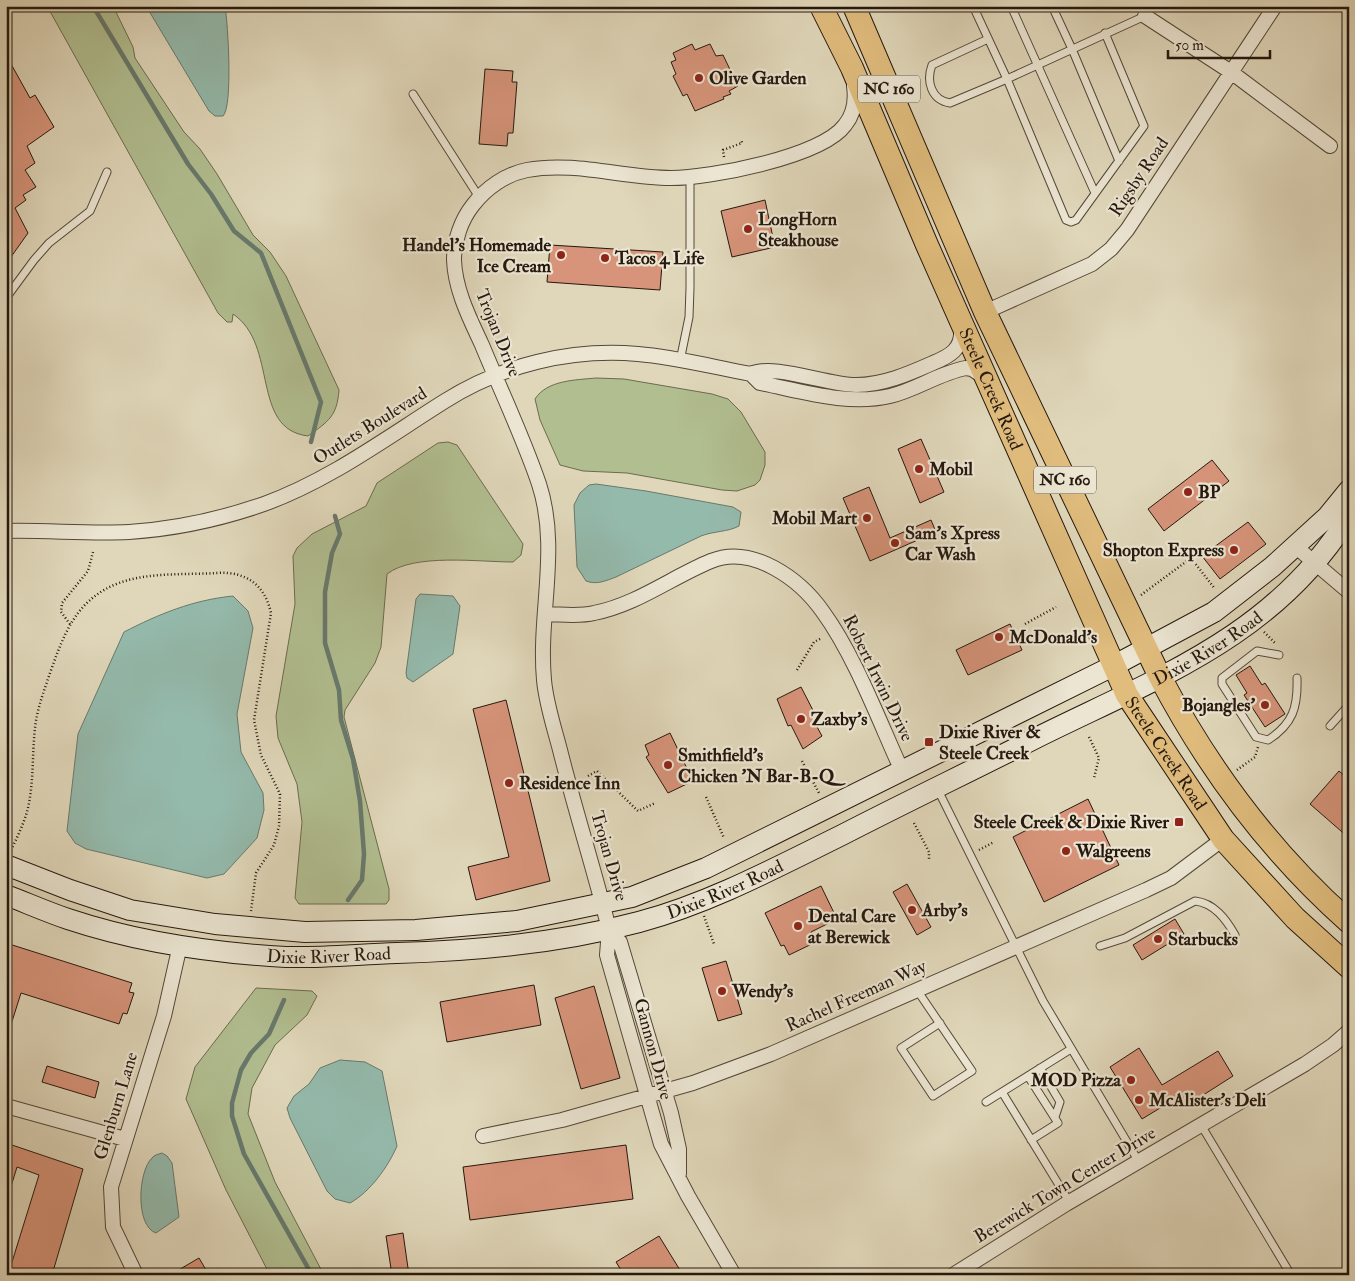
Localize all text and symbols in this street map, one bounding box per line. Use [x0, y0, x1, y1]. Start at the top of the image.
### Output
scale bar [1168, 28, 1270, 60]
text: 50 m [1175, 36, 1204, 55]
place label: Olive Garden [709, 67, 807, 90]
marker: Olive Garden [693, 72, 705, 84]
road number: NC 160 [858, 76, 920, 102]
street label: Rigsby Road [1104, 133, 1174, 221]
place label: LongHorn Steakhouse [758, 208, 839, 252]
marker: LongHorn Steakhouse [742, 223, 754, 235]
place label: Handel's Homemade Ice Cream [402, 234, 552, 278]
place label: Tacos 4 Life [614, 247, 705, 270]
marker: Handel's Homemade Ice Cream [555, 249, 567, 261]
marker: Tacos 4 Life [599, 252, 611, 264]
street label: Trojan Drive [470, 286, 526, 381]
street label: Steele Creek Road [954, 324, 1028, 454]
street label: Outlets Boulevard [309, 382, 431, 470]
place label: Mobil [928, 458, 973, 481]
marker: Mobil [913, 463, 925, 475]
road number: NC 160 [1034, 466, 1096, 494]
place label: BP [1198, 481, 1221, 504]
marker: BP [1182, 486, 1194, 498]
place label: Mobil Mart [771, 507, 857, 530]
marker: Mobil Mart [861, 512, 873, 524]
place label: Sam's Xpress Car Wash [905, 522, 1000, 566]
marker: Sam's Xpress Car Wash [889, 537, 901, 549]
place label: Shopton Express [1103, 539, 1224, 562]
marker: Shopton Express [1228, 544, 1240, 556]
street label: Dixie River Road [1149, 606, 1267, 691]
street label: Robert Irwin Drive [837, 611, 919, 746]
place label: McDonald's [1008, 626, 1097, 649]
marker: McDonald's [993, 631, 1005, 643]
street label: Steele Creek Road [1120, 692, 1212, 814]
place label: Bojangles' [1182, 694, 1255, 717]
marker: Bojangles' [1259, 699, 1271, 711]
place label: Zaxby's [811, 708, 867, 731]
marker: Zaxby's [795, 713, 807, 725]
place label: Dixie River & Steele Creek [939, 721, 1041, 765]
marker: Dixie River & Steele Creek [923, 736, 935, 748]
place label: Smithfield's Chicken 'N Bar-B-Q [678, 744, 846, 788]
marker: Smithfield's Chicken 'N Bar-B-Q [662, 759, 674, 771]
place label: Residence Inn [519, 772, 621, 795]
marker: Residence Inn [503, 777, 515, 789]
street label: Trojan Drive [585, 808, 633, 904]
place label: Steele Creek & Dixie River [973, 811, 1169, 834]
marker: Steele Creek & Dixie River [1173, 816, 1185, 828]
place label: Walgreens [1075, 840, 1151, 863]
marker: Walgreens [1060, 845, 1072, 857]
street label: Dixie River Road [664, 854, 787, 924]
place label: Arby's [921, 899, 968, 922]
marker: Arby's [906, 904, 918, 916]
place label: Dental Care at Berewick [808, 905, 896, 949]
marker: Dental Care at Berewick [792, 920, 804, 932]
place label: Starbucks [1168, 928, 1238, 951]
marker: Starbucks [1152, 933, 1164, 945]
street label: Dixie River Road [266, 942, 392, 969]
street label: Rachel Freeman Way [782, 954, 931, 1037]
place label: Wendy's [731, 980, 793, 1003]
marker: Wendy's [716, 985, 728, 997]
street label: Gannon Drive [628, 996, 678, 1103]
street label: Glenburn Lane [89, 1049, 143, 1163]
place label: MOD Pizza [1030, 1069, 1122, 1092]
marker: MOD Pizza [1125, 1074, 1137, 1086]
place label: McAlister's Deli [1148, 1089, 1267, 1112]
marker: McAlister's Deli [1133, 1094, 1145, 1106]
street label: Berewick Town Center Drive [970, 1121, 1160, 1248]

